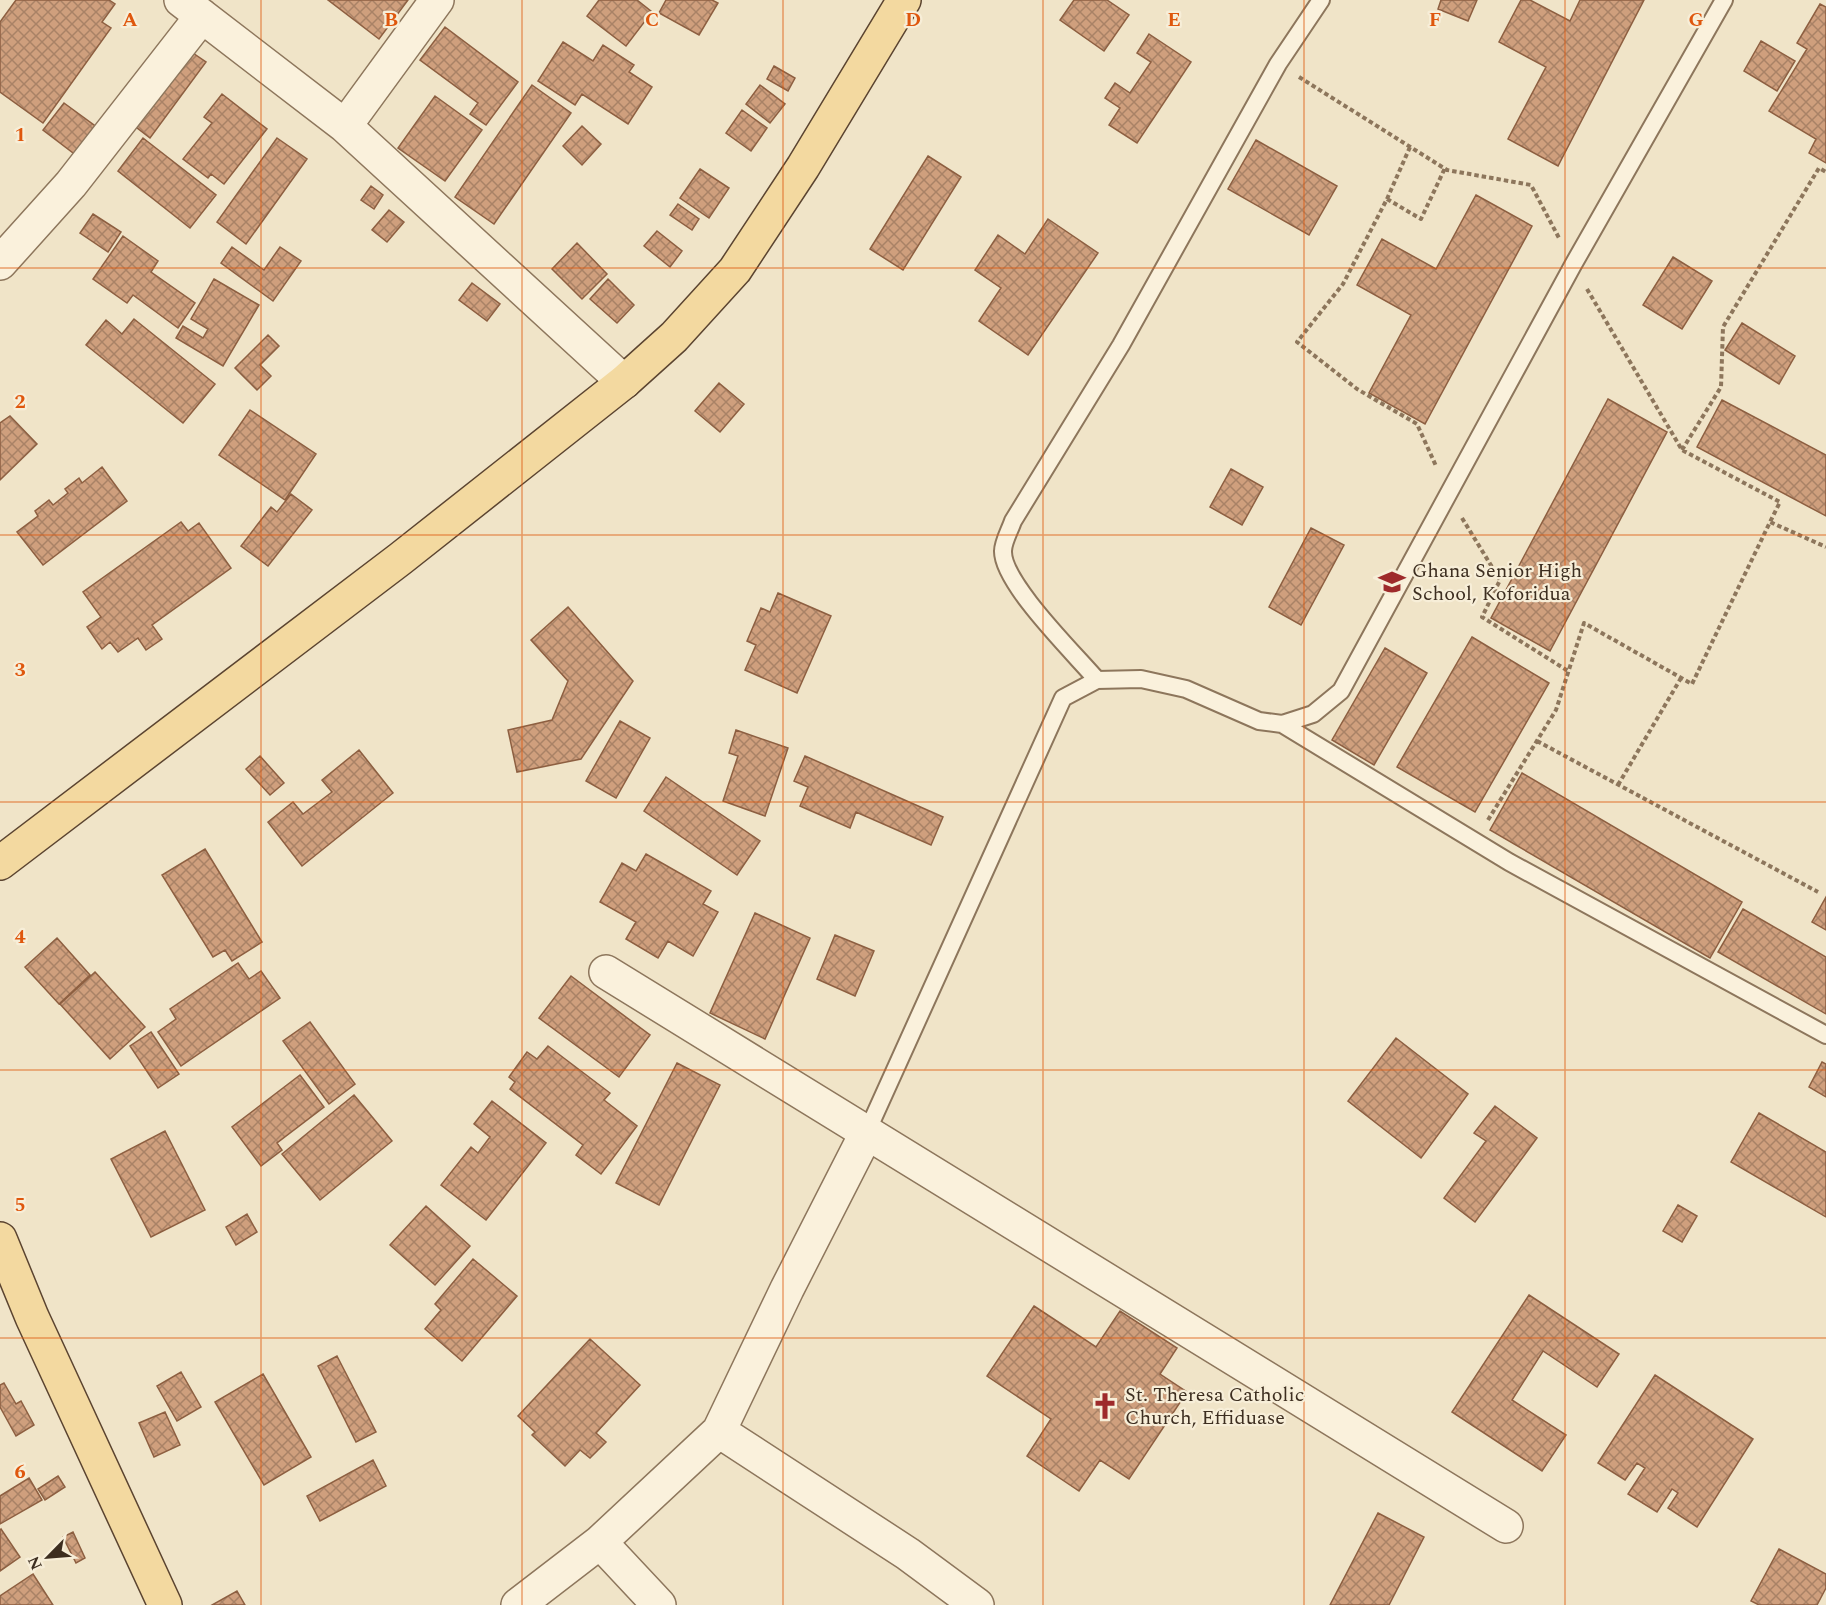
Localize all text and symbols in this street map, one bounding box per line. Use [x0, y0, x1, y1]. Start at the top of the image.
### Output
text: A [122, 5, 138, 35]
text: B [384, 5, 398, 35]
text: C [645, 5, 659, 35]
text: D [905, 5, 921, 35]
text: E [1167, 5, 1181, 35]
text: F [1429, 5, 1441, 35]
text: G [1688, 5, 1704, 35]
text: 1 [14, 120, 26, 150]
text: 2 [14, 387, 26, 417]
place label: Ghana Senior High School, Koforidua [1412, 556, 1582, 609]
school or university icon: Ghana Senior High School, Koforidua [1377, 567, 1407, 597]
text: 3 [14, 655, 26, 685]
text: 4 [14, 922, 26, 952]
text: 5 [14, 1190, 26, 1220]
place label: St. Theresa Catholic Church, Effiduase [1125, 1380, 1304, 1433]
church icon: St. Theresa Catholic Church, Effiduase [1090, 1391, 1120, 1421]
text: 6 [14, 1457, 26, 1487]
north arrow [18, 1527, 78, 1587]
text: N [22, 1552, 49, 1574]

